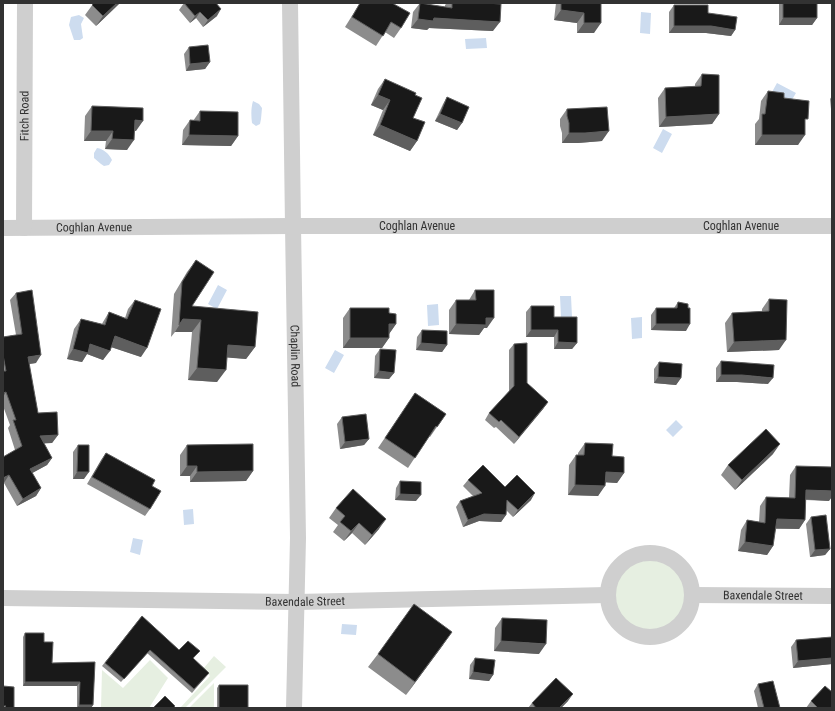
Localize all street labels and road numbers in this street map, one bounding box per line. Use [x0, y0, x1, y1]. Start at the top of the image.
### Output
street label: Fitch Road [17, 91, 32, 141]
street label: Coghlan Avenue [379, 219, 455, 233]
street label: Coghlan Avenue [703, 219, 779, 233]
street label: Coghlan Avenue [56, 220, 133, 235]
street label: Chaplin Road [288, 325, 303, 387]
street label: Baxendale Street [723, 588, 803, 603]
street label: Baxendale Street [265, 594, 346, 609]

